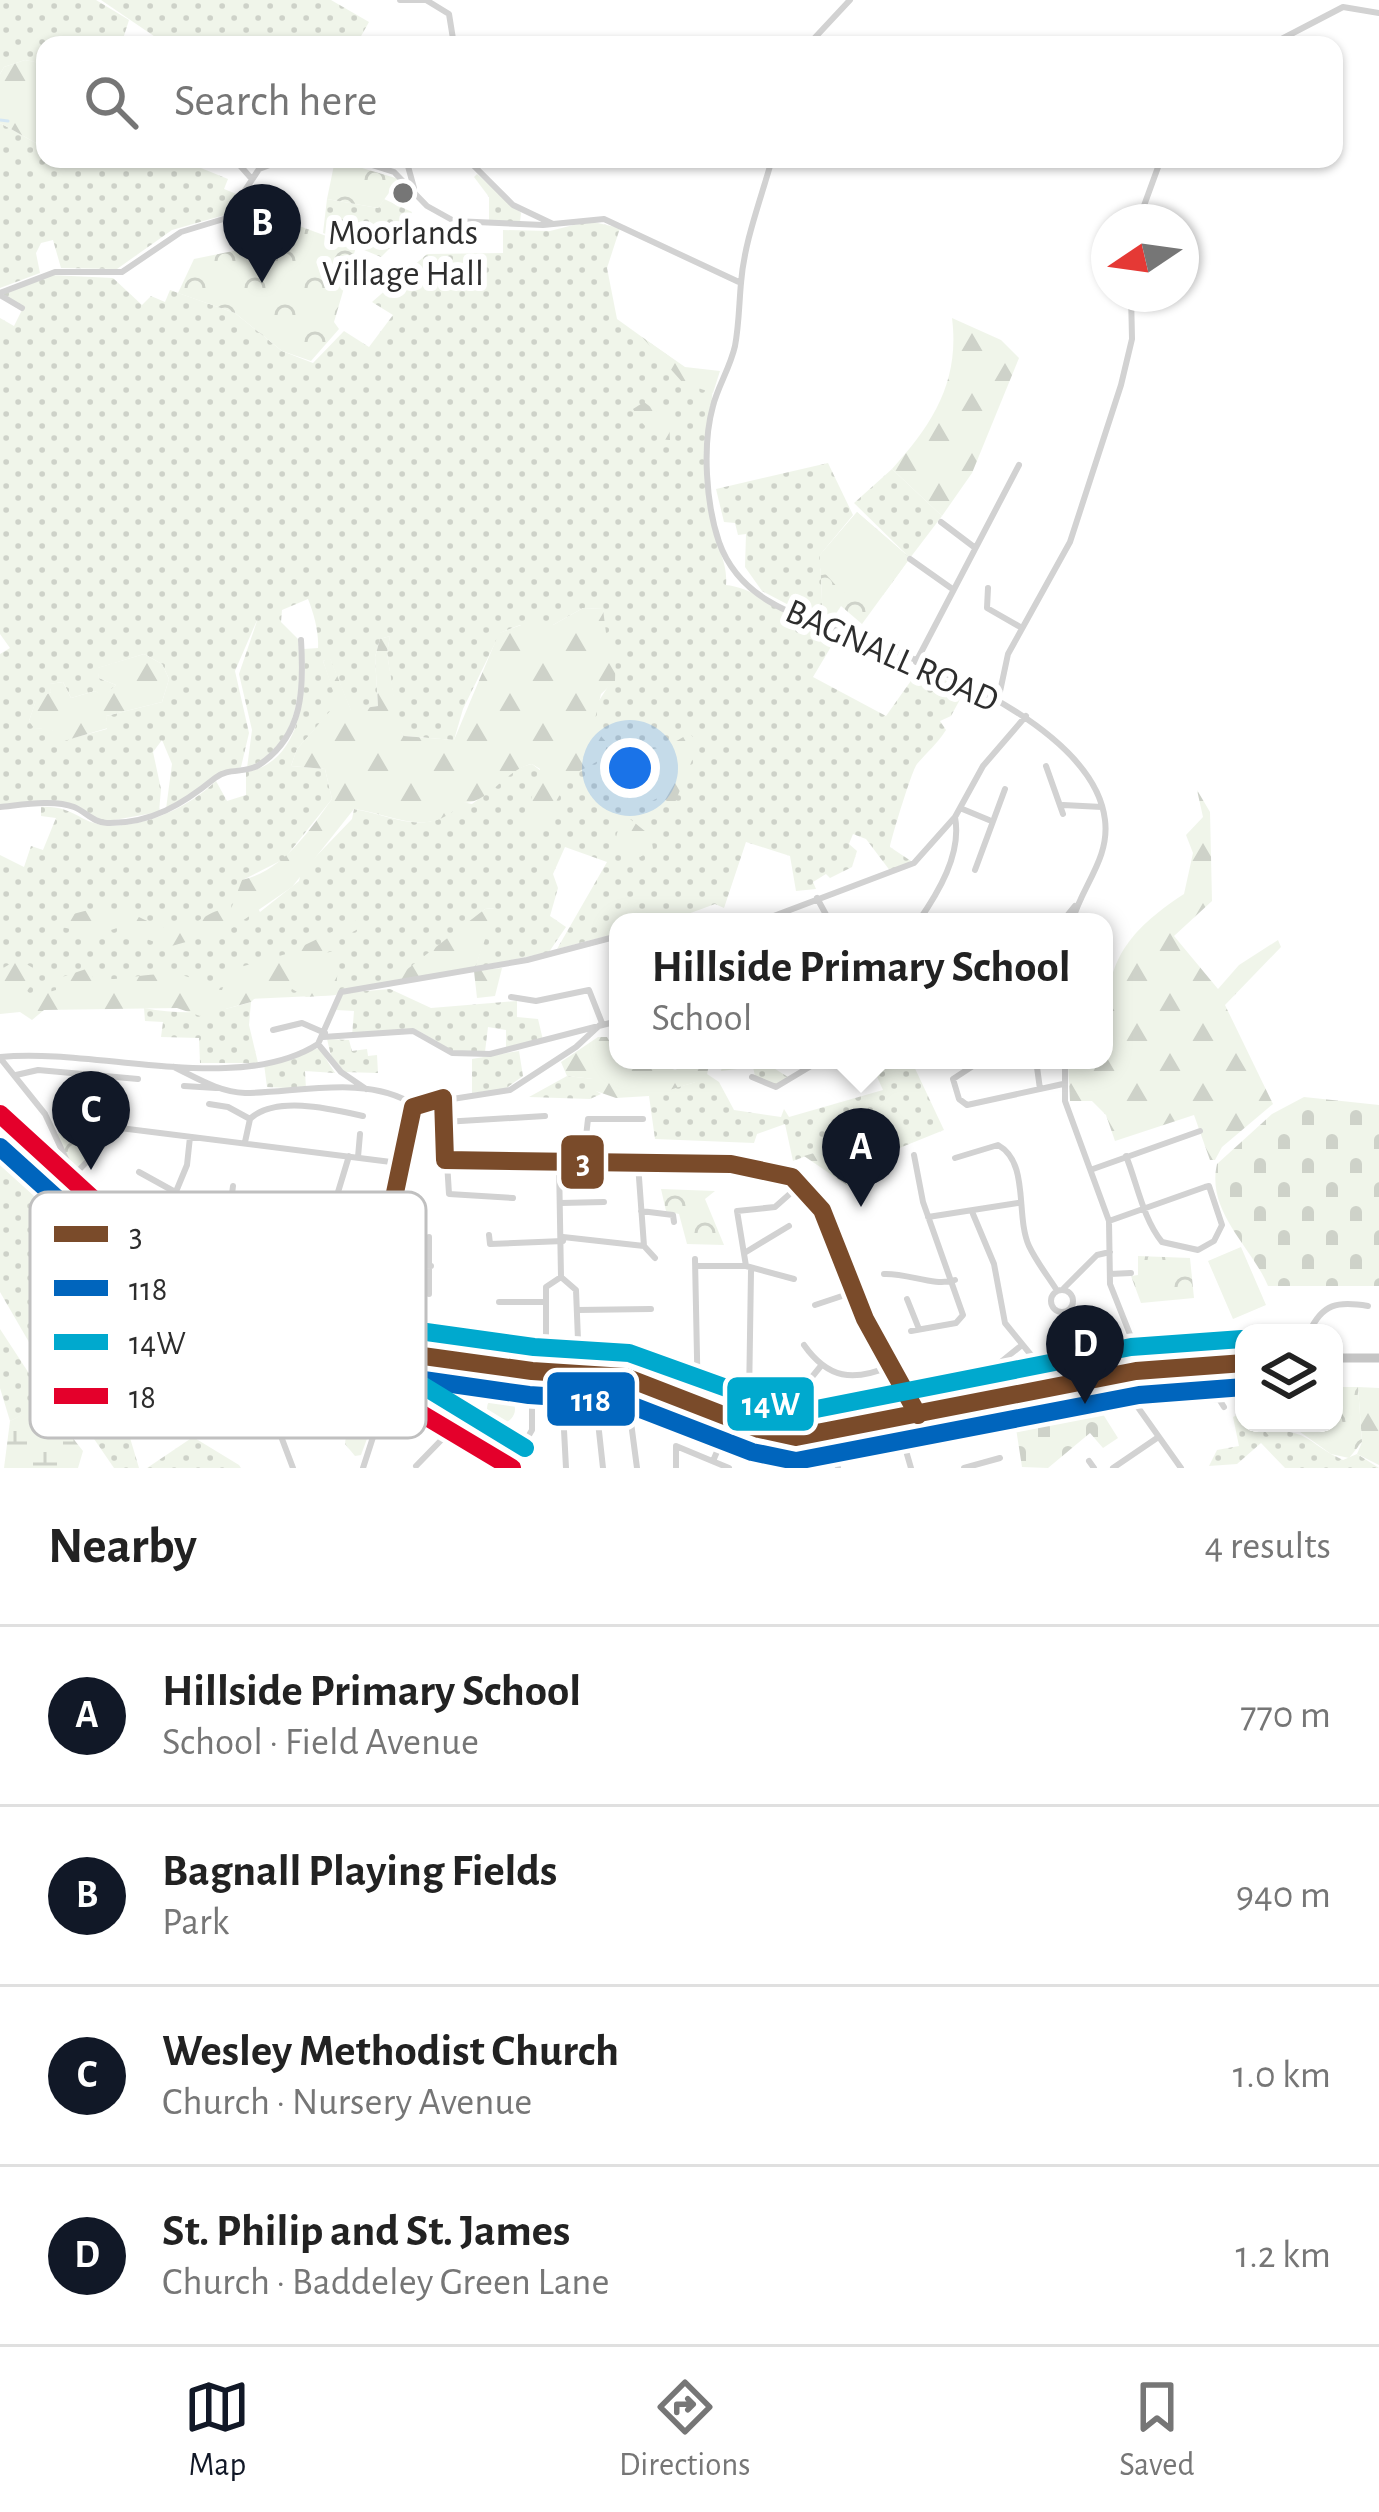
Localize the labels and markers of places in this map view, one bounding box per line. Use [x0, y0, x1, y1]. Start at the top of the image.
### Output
marker: Moorlands Village Hall [390, 180, 416, 206]
pin: B [223, 184, 301, 283]
place label: Moorlands Village Hall [322, 215, 484, 292]
pin: C [52, 1071, 130, 1170]
pin: A [822, 1108, 900, 1207]
pin: D [1046, 1305, 1124, 1404]

